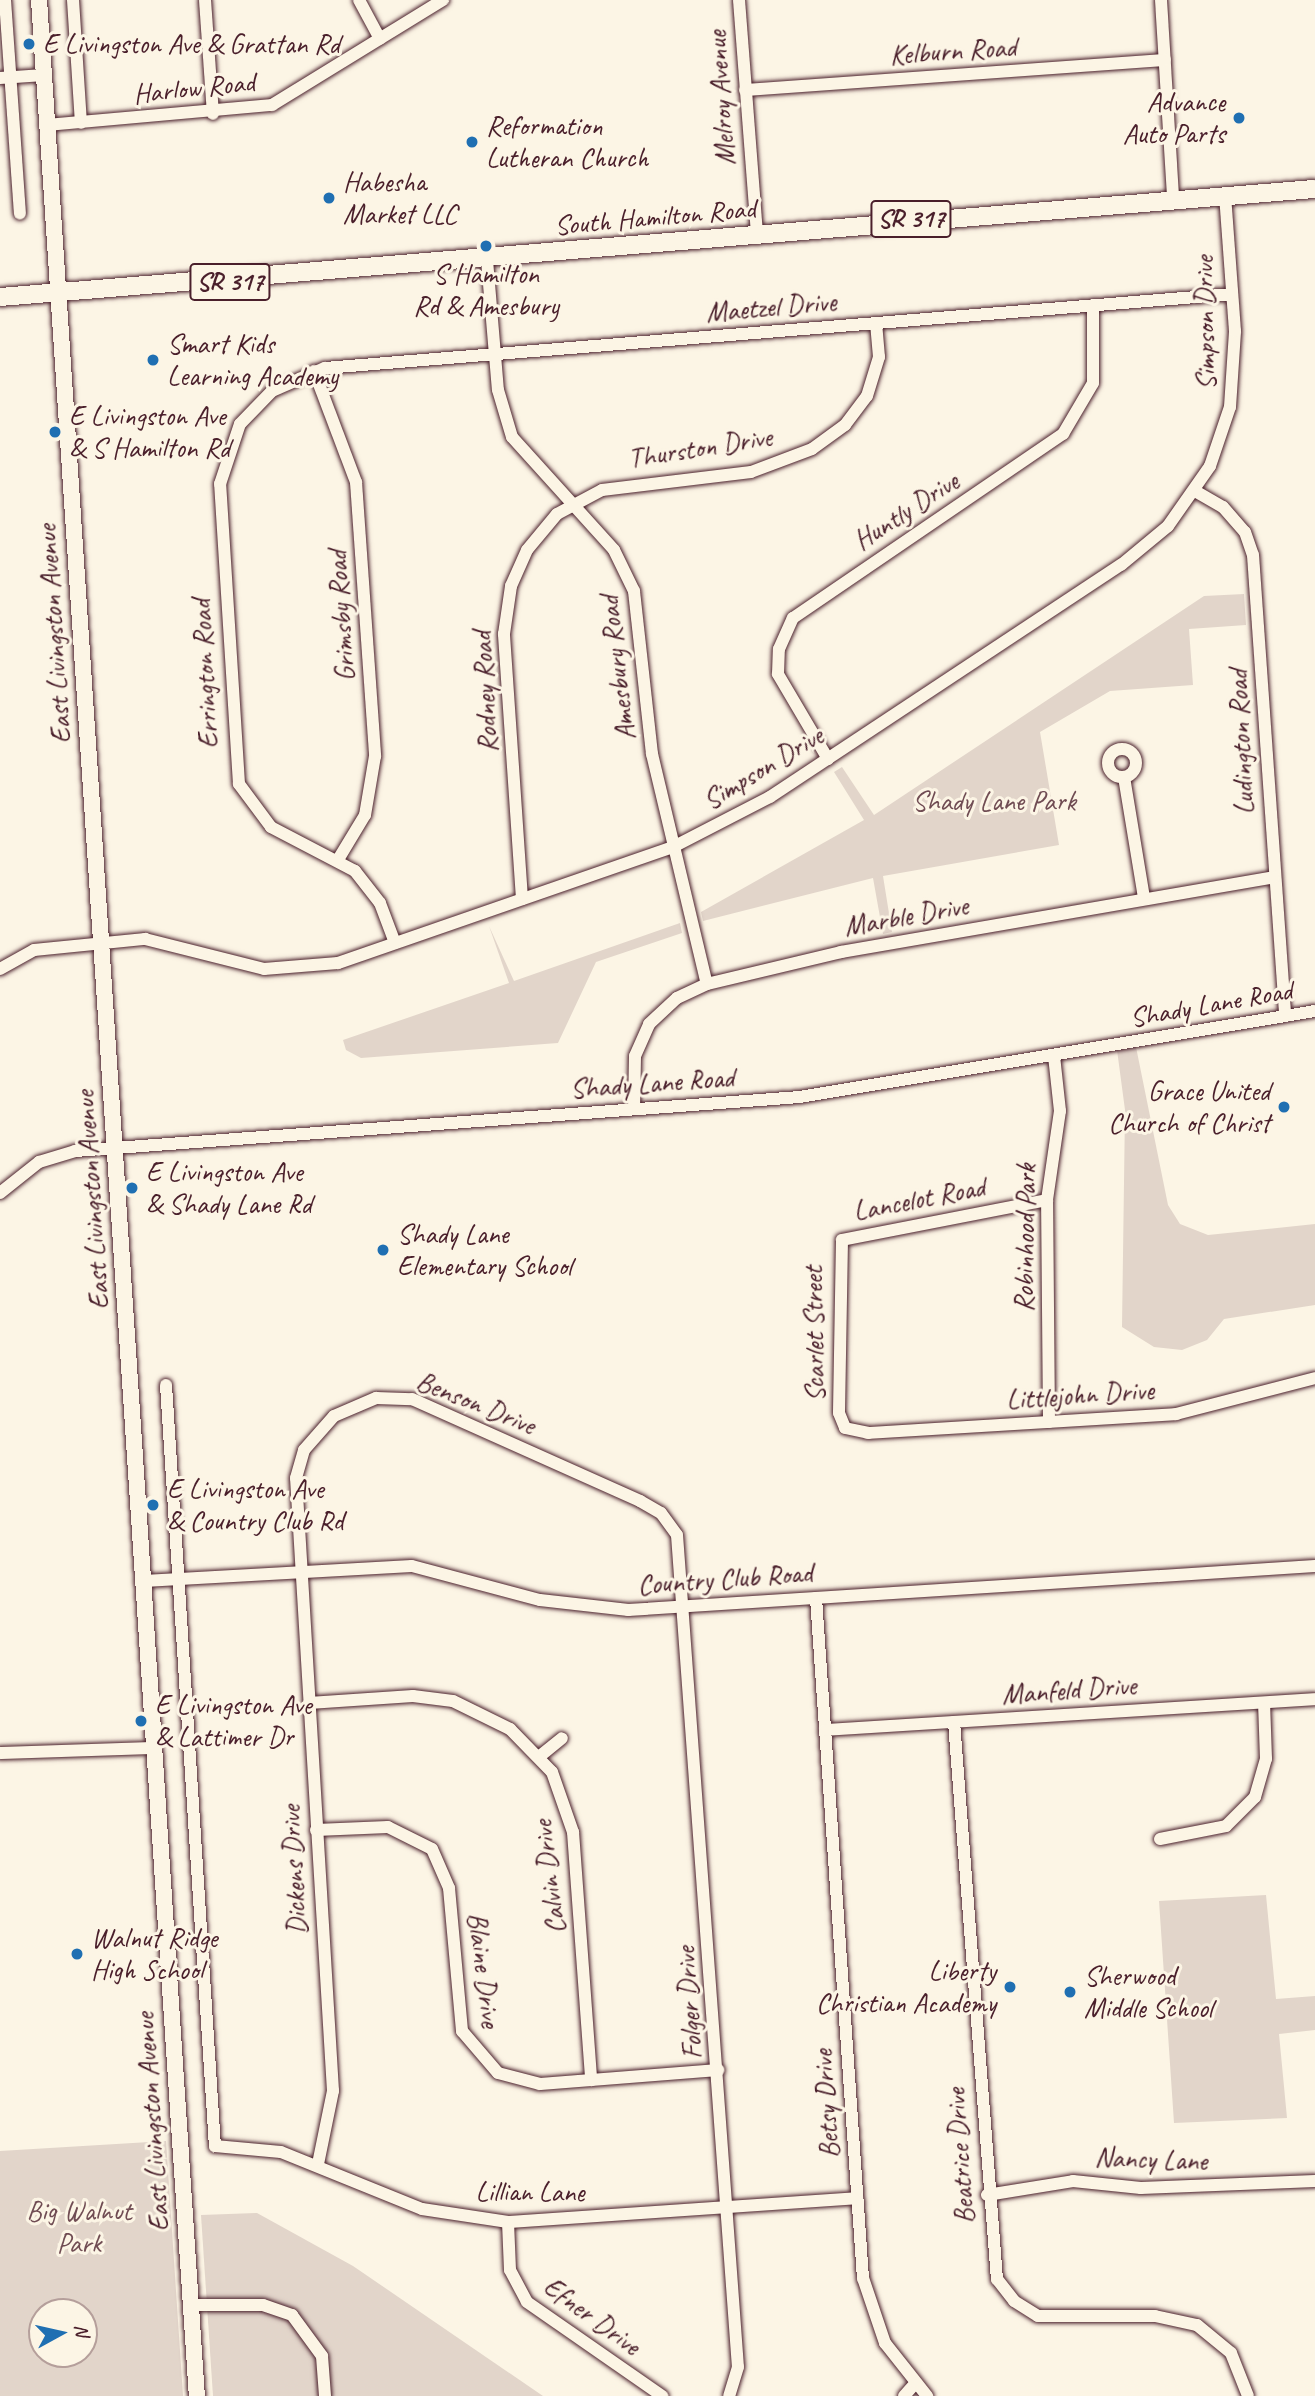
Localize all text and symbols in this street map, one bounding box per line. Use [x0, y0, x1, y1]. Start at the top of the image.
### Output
place label: E Livingston Ave & Grattan Rd [43, 27, 340, 61]
street label: Melroy Avenue [700, 30, 742, 166]
street label: Kelburn Road [889, 30, 1017, 72]
marker: E Livingston Ave & Grattan Rd [21, 36, 37, 52]
street label: Harlow Road [132, 65, 256, 111]
place label: Advance Auto Parts [1122, 85, 1225, 151]
place label: Reformation Lutheran Church [486, 109, 649, 175]
marker: Advance Auto Parts [1231, 110, 1247, 126]
marker: Reformation Lutheran Church [464, 134, 480, 150]
place label: Habesha Market LLC [343, 165, 457, 231]
marker: Habesha Market LLC [321, 190, 337, 206]
street label: South Hamilton Road [553, 191, 757, 243]
road number: SR 317 [869, 196, 953, 242]
marker: S Hamilton Rd & Amesbury [478, 238, 494, 254]
street label: Simpson Drive [1187, 255, 1223, 391]
place label: S Hamilton Rd & Amesbury [413, 257, 559, 323]
road number: SR 317 [188, 260, 272, 304]
street label: Maetzel Drive [705, 285, 837, 329]
place label: Smart Kids Learning Academy [167, 327, 338, 393]
marker: Smart Kids Learning Academy [145, 352, 161, 368]
place label: E Livingston Ave & S Hamilton Rd [69, 399, 230, 465]
street label: Thurston Drive [626, 420, 774, 476]
marker: E Livingston Ave & S Hamilton Rd [47, 424, 63, 440]
street label: Huntly Drive [847, 464, 965, 558]
street label: East Livingston Avenue [30, 523, 78, 745]
street label: Grimsby Road [320, 549, 362, 683]
street label: Amesbury Road [592, 594, 642, 742]
street label: Errington Road [184, 599, 226, 749]
street label: Rodney Road [465, 631, 505, 753]
street label: Ludington Road [1220, 669, 1262, 815]
street label: Simpson Drive [697, 719, 829, 817]
park label: Shady Lane Park [912, 784, 1076, 818]
street label: Marble Drive [841, 889, 971, 943]
street label: Shady Lane Road [1126, 973, 1296, 1035]
street label: Shady Lane Road [568, 1060, 736, 1106]
place label: Grace United Church of Christ [1108, 1074, 1270, 1140]
street label: East Livingston Avenue [68, 1089, 116, 1311]
marker: Grace United Church of Christ [1276, 1099, 1292, 1115]
place label: E Livingston Ave & Shady Lane Rd [146, 1155, 314, 1221]
street label: Robinhood Park [1007, 1163, 1043, 1313]
street label: Lancelot Road [850, 1170, 988, 1228]
marker: E Livingston Ave & Shady Lane Rd [124, 1180, 140, 1196]
place label: Shady Lane Elementary School [397, 1217, 572, 1283]
marker: Shady Lane Elementary School [375, 1242, 391, 1258]
street label: Scarlet Street [796, 1266, 832, 1402]
street label: Benson Drive [412, 1364, 540, 1442]
street label: Littlejohn Drive [1005, 1373, 1155, 1417]
place label: E Livingston Ave & Country Club Rd [167, 1472, 344, 1538]
marker: E Livingston Ave & Country Club Rd [145, 1497, 161, 1513]
street label: Country Club Road [636, 1556, 814, 1602]
street label: Manfeld Drive [1000, 1669, 1138, 1711]
place label: E Livingston Ave & Lattimer Dr [155, 1688, 312, 1754]
marker: E Livingston Ave & Lattimer Dr [133, 1713, 149, 1729]
street label: Dickens Drive [274, 1804, 314, 1936]
street label: Calvin Drive [525, 1818, 573, 1936]
street label: Blaine Drive [460, 1910, 508, 2030]
place label: Walnut Ridge High School [91, 1921, 217, 1987]
street label: Folger Drive [668, 1945, 710, 2061]
marker: Walnut Ridge High School [69, 1946, 85, 1962]
place label: Liberty Christian Academy [818, 1954, 996, 2020]
place label: Sherwood Middle School [1084, 1959, 1212, 2025]
marker: Liberty Christian Academy [1002, 1979, 1018, 1995]
marker: Sherwood Middle School [1062, 1984, 1078, 2000]
street label: East Livingston Avenue [128, 2011, 176, 2233]
street label: Betsy Drive [805, 2048, 847, 2160]
street label: Beatrice Drive [938, 2087, 982, 2225]
street label: Nancy Lane [1094, 2140, 1208, 2178]
street label: Lillian Lane [476, 2175, 584, 2209]
park label: Big Walnut Park [26, 2194, 132, 2260]
street label: Efner Drive [537, 2270, 647, 2362]
north arrow [28, 2298, 98, 2368]
text: N [69, 2323, 95, 2338]

